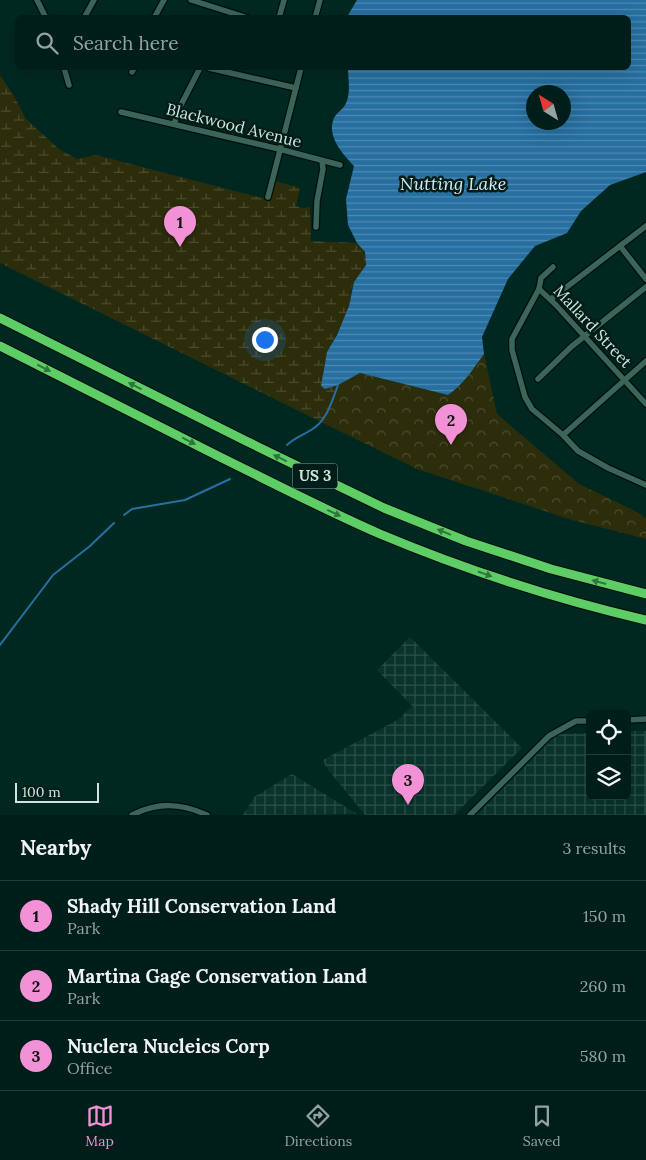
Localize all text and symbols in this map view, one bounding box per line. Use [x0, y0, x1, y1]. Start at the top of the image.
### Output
search box [15, 15, 631, 70]
icon: search [33, 29, 61, 57]
text: Search here [73, 31, 179, 55]
north arrow [526, 85, 571, 130]
street label: Blackwood Avenue [164, 98, 304, 152]
water label: Nutting Lake [400, 172, 506, 195]
pin: 1 [164, 206, 196, 247]
street label: Mallard Street [550, 280, 637, 372]
your location [252, 327, 278, 353]
one-way arrow [36, 364, 51, 372]
one-way arrow [128, 382, 142, 390]
pin: 2 [435, 404, 467, 445]
one-way arrow [182, 437, 196, 445]
one-way arrow [273, 454, 287, 462]
road number: US 3 [292, 464, 338, 488]
one-way arrow [327, 510, 341, 518]
one-way arrow [437, 528, 451, 536]
one-way arrow [478, 570, 493, 578]
one-way arrow [591, 577, 606, 585]
map controls [586, 710, 631, 800]
button: locate [586, 710, 631, 755]
button: layers [586, 755, 631, 800]
pin: 3 [392, 764, 424, 805]
scale bar [15, 780, 99, 803]
text: 100 m [22, 783, 61, 801]
text: Nearby [20, 834, 91, 861]
text: 3 results [562, 838, 626, 858]
text: Shady Hill Conservation Land [67, 894, 336, 918]
text: 1 [33, 906, 39, 926]
text: 150 m [583, 906, 626, 926]
text: Park [67, 918, 100, 938]
text: Martina Gage Conservation Land [67, 964, 367, 988]
text: 2 [32, 976, 40, 996]
text: 260 m [580, 976, 626, 996]
text: Park [67, 988, 100, 1008]
text: Nuclera Nucleics Corp [67, 1034, 270, 1058]
text: 3 [32, 1046, 40, 1066]
text: 580 m [580, 1046, 626, 1066]
text: Office [67, 1058, 112, 1078]
tab: Map [85, 1102, 114, 1150]
tab: Directions [284, 1102, 352, 1150]
tab: Saved [523, 1102, 561, 1150]

